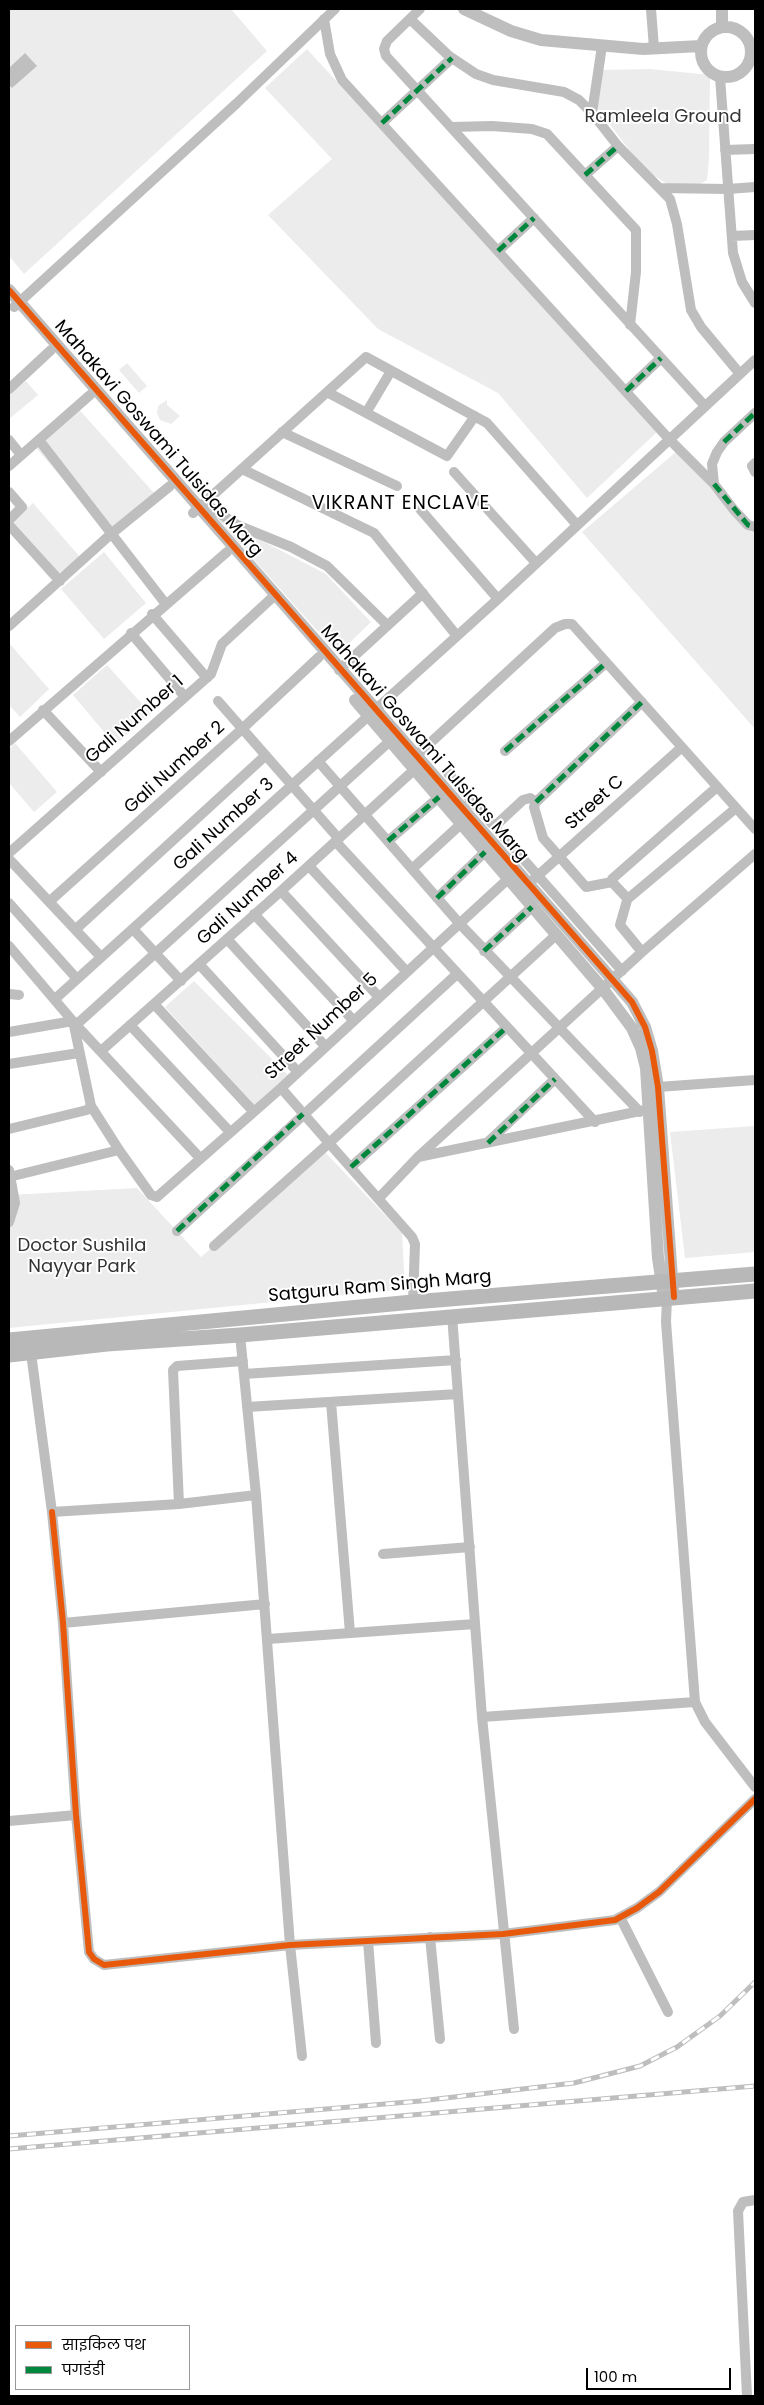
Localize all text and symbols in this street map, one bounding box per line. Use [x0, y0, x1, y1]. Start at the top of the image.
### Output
park label: Ramleela Ground [584, 106, 742, 128]
street label: Mahakavi Goswami Tulsidas Marg [49, 316, 267, 562]
district label: VIKRANT ENCLAVE [310, 493, 492, 515]
street label: Mahakavi Goswami Tulsidas Marg [315, 621, 533, 867]
street label: Gali Number 1 [81, 671, 189, 769]
street label: Gali Number 2 [120, 717, 230, 819]
street label: Street C [561, 771, 629, 835]
street label: Gali Number 3 [169, 774, 279, 876]
street label: Gali Number 4 [193, 848, 303, 950]
street label: Street Number 5 [261, 969, 383, 1085]
park label: Doctor Sushila Nayyar Park [18, 1235, 146, 1278]
street label: Satguru Ram Singh Marg [267, 1266, 493, 1308]
legend [15, 2325, 190, 2390]
text: साइकिल पथ [62, 2334, 146, 2355]
scale bar [589, 2358, 734, 2390]
text: पगडंडी [62, 2359, 105, 2380]
text: 100 m [594, 2366, 637, 2387]

